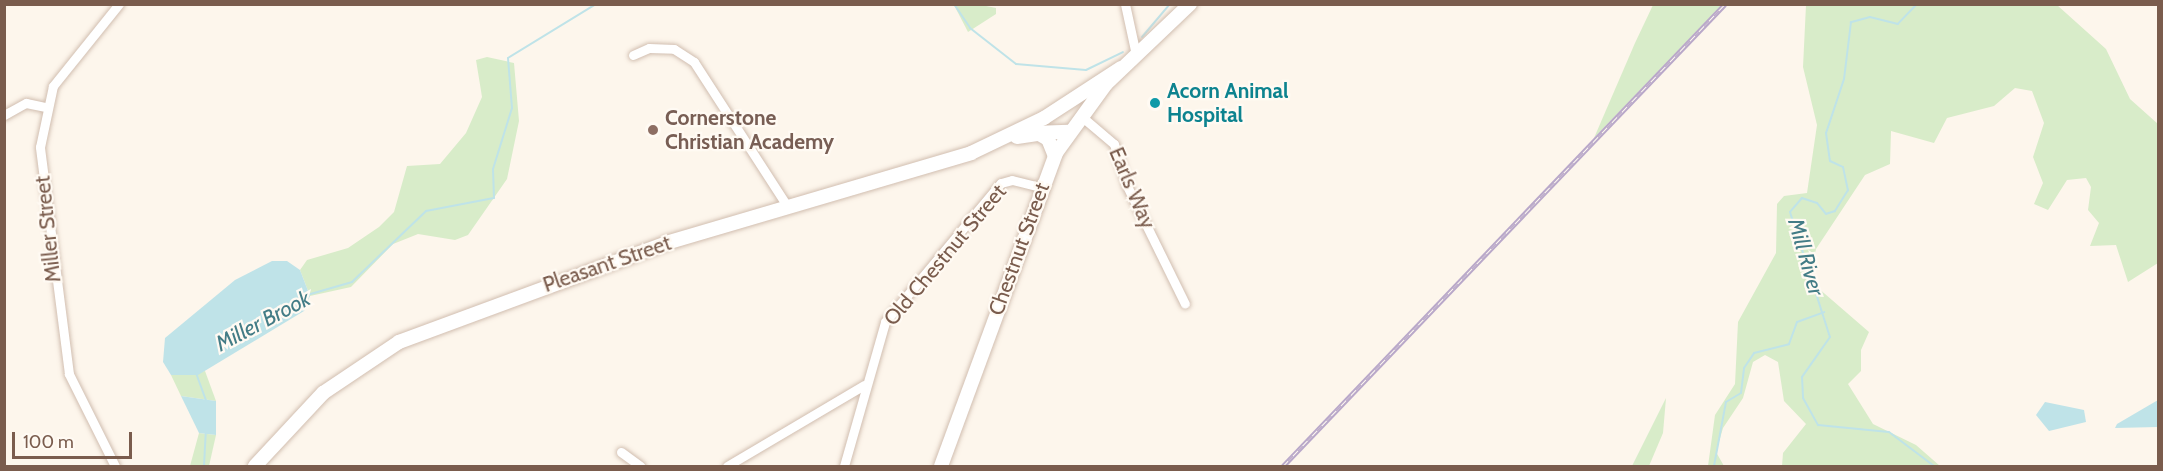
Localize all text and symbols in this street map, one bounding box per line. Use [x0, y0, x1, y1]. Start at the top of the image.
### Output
place label: Acorn Animal Hospital [1167, 78, 1289, 128]
marker: Acorn Animal Hospital [1148, 96, 1162, 110]
place label: Cornerstone Christian Academy [665, 105, 834, 155]
marker: Cornerstone Christian Academy [646, 123, 660, 137]
street label: Earls Way [1104, 143, 1160, 233]
street label: Miller Street [30, 174, 66, 284]
street label: Old Chestnut Street [879, 179, 1011, 331]
street label: Chestnut Street [983, 179, 1055, 319]
water label: Mill River [1782, 215, 1830, 299]
street label: Pleasant Street [540, 230, 674, 298]
water label: Miller Brook [211, 285, 315, 357]
scale bar [15, 420, 135, 458]
text: 100 m [23, 431, 74, 453]

